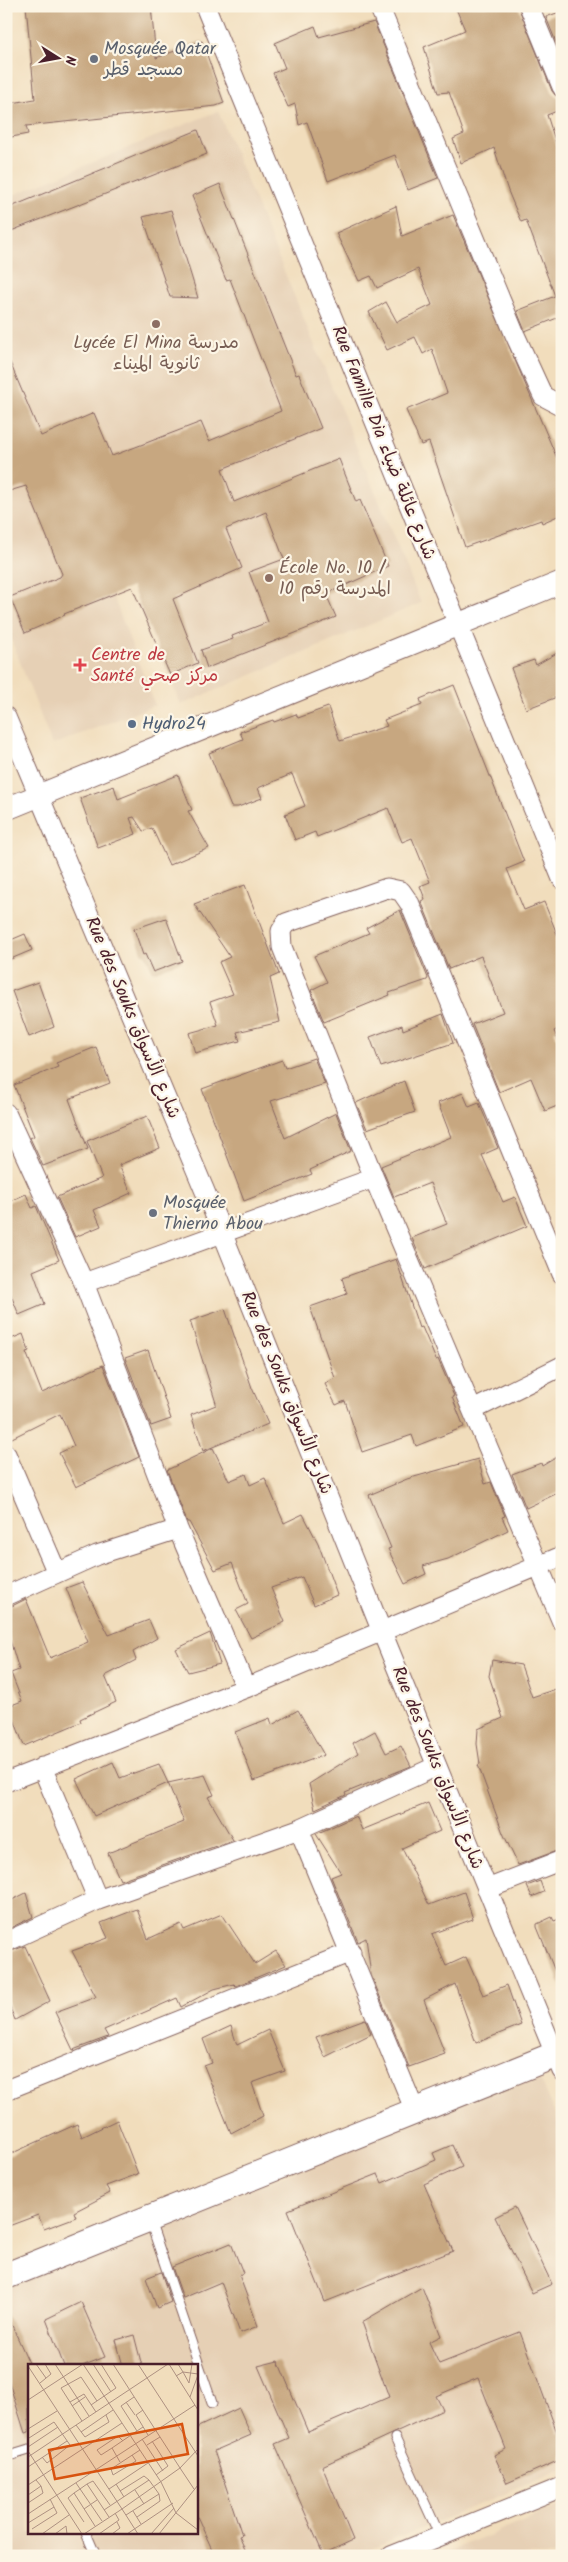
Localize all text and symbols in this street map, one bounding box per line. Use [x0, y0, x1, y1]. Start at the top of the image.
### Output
north arrow [32, 32, 82, 82]
place label: Mosquée Qatar مسجد قطر [102, 35, 217, 85]
marker: Mosquée Qatar مسجد قطر [88, 53, 100, 65]
text: N [58, 54, 81, 67]
marker: Lycée El Mina مدرسة ثانوية الميناء [150, 318, 162, 330]
street label: Rue Famille Dia شارع عائلة ضياء [323, 321, 443, 565]
place label: Lycée El Mina مدرسة ثانوية الميناء [73, 329, 239, 379]
place label: École No. 10 / المدرسة رقم 10 [279, 554, 391, 604]
marker: École No. 10 / المدرسة رقم 10 [263, 572, 275, 584]
place label: Centre de Santé مركز صحي [91, 641, 218, 691]
marker: Centre de Santé مركز صحي [73, 658, 87, 672]
place label: Hydro24 [142, 710, 206, 739]
marker: Hydro24 [126, 718, 138, 730]
street label: Rue des Souks شارع الأسواق [76, 912, 188, 1124]
place label: Mosquée Thierno Abou [163, 1189, 263, 1239]
marker: Mosquée Thierno Abou [147, 1207, 159, 1219]
street label: Rue des Souks شارع الأسواق [232, 1287, 340, 1499]
street label: Rue des Souks شارع الأسواق [383, 1662, 491, 1874]
inset map [28, 2364, 198, 2534]

